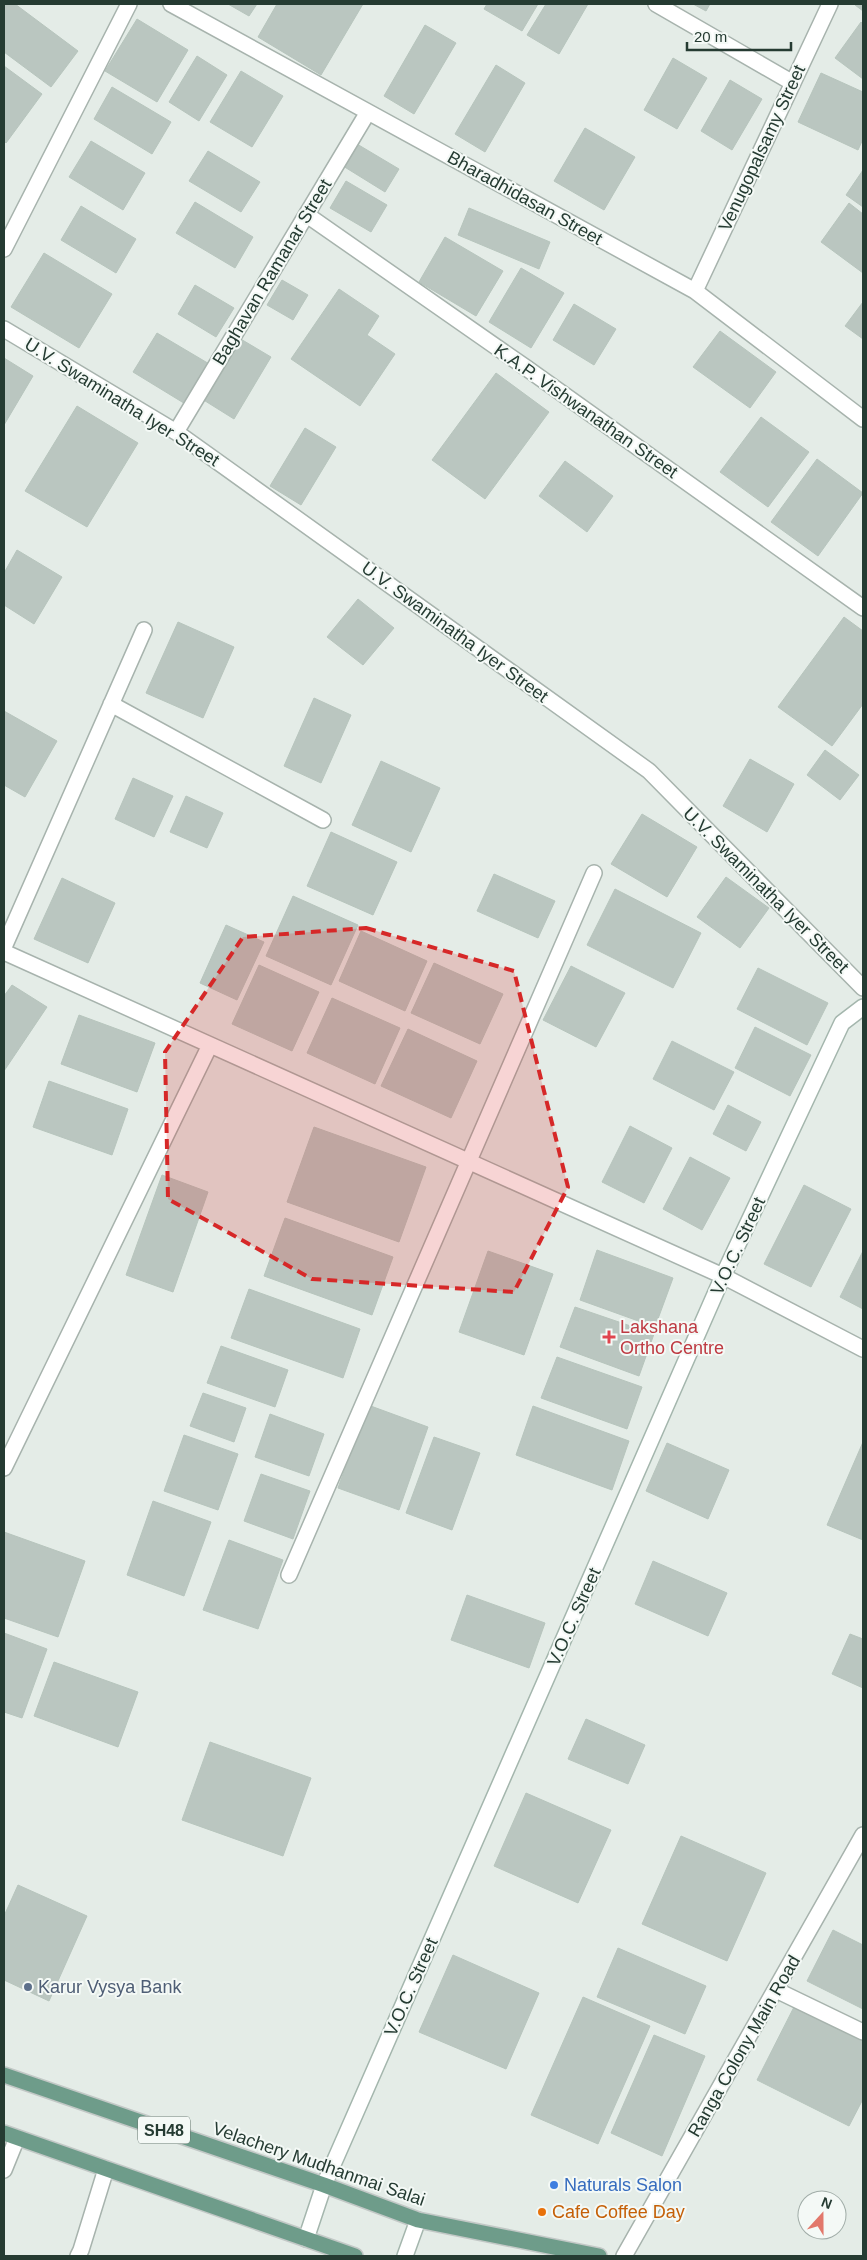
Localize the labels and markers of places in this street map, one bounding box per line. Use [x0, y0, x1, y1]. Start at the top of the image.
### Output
place label: Lakshana Ortho Centre [620, 1317, 724, 1358]
marker: Lakshana Ortho Centre [602, 1330, 616, 1344]
place label: Karur Vysya Bank [38, 1977, 182, 1997]
marker: Karur Vysya Bank [22, 1981, 34, 1993]
place label: Naturals Salon [564, 2175, 682, 2195]
marker: Naturals Salon [548, 2179, 560, 2191]
place label: Cafe Coffee Day [552, 2202, 685, 2222]
marker: Cafe Coffee Day [536, 2206, 548, 2218]

